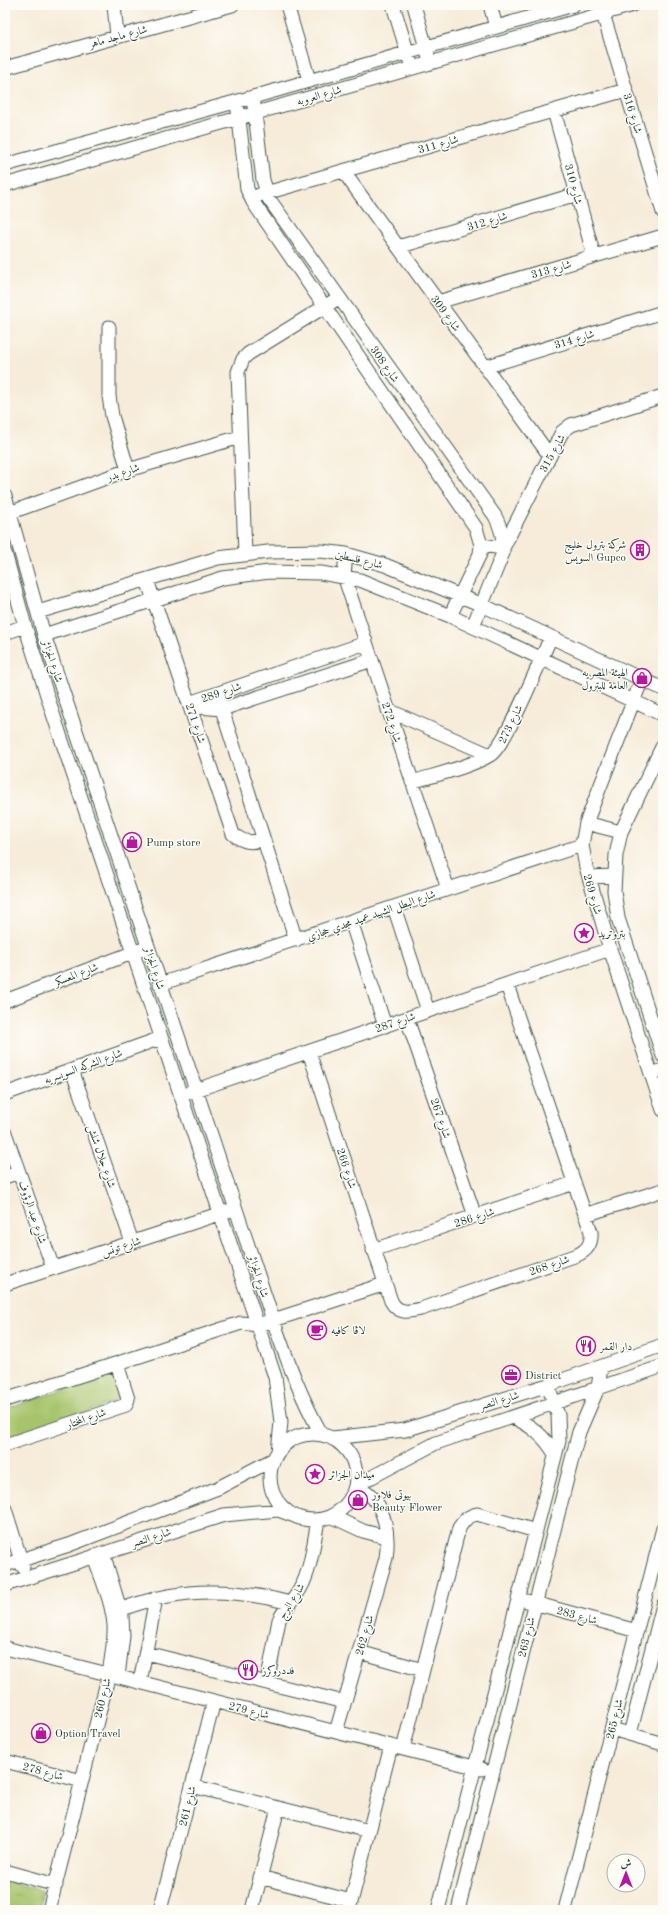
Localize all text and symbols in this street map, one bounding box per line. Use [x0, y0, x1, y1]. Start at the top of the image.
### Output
street label: شارع ماجد ماهر [87, 24, 149, 54]
street label: شارع العروبه [296, 85, 344, 111]
street label: شارع 316 [617, 92, 643, 136]
street label: شارع 311 [417, 134, 461, 159]
street label: شارع 310 [559, 163, 583, 207]
street label: شارع 312 [466, 211, 510, 237]
street label: شارع 313 [530, 259, 574, 284]
street label: شارع 309 [426, 294, 461, 336]
street label: شارع 314 [553, 329, 597, 355]
street label: شارع 308 [365, 345, 400, 387]
street label: شارع 315 [538, 433, 571, 476]
street label: شارع بدر [105, 463, 142, 487]
place label: شركة بترول خليج السويس Gupco [564, 537, 626, 565]
building icon: شركة بترول خليج السويس Gupco [629, 539, 651, 561]
street label: شارع فلسطين [333, 549, 383, 575]
street label: شارع الجزائر [36, 638, 64, 685]
shop icon: الهيئة المصريه العامة للبترول [631, 667, 653, 689]
place label: الهيئة المصريه العامة للبترول [582, 668, 628, 692]
street label: شارع 289 [200, 681, 244, 708]
street label: شارع 272 [376, 701, 402, 745]
street label: شارع 271 [180, 702, 207, 746]
street label: شارع 273 [497, 704, 528, 747]
shop icon: Pump store [121, 831, 143, 853]
place label: Pump store [146, 838, 201, 849]
street label: شارع 269 [578, 873, 603, 917]
street label: شارع البطل الشهيد عميد مجدي حجازي [306, 889, 438, 946]
place icon: بتروتريد [573, 922, 595, 944]
place label: بتروتريد [598, 929, 625, 940]
street label: شارع الجزائر [138, 945, 166, 992]
street label: شارع المعسكر [52, 961, 101, 992]
street label: شارع 287 [374, 1011, 418, 1038]
street label: شارع الشركه السويسريه [42, 1045, 125, 1089]
street label: شارع 267 [425, 1097, 452, 1141]
street label: شارع جلال شلش [82, 1123, 117, 1191]
street label: شارع 266 [331, 1147, 357, 1191]
street label: شارع عبد الرؤوف [13, 1179, 48, 1246]
street label: شارع 286 [453, 1207, 497, 1233]
street label: شارع تونس [100, 1236, 144, 1262]
street label: شارع الجزائر [242, 1253, 270, 1300]
street label: شارع 268 [528, 1254, 572, 1281]
cafe icon: لاڤا كافيه [306, 1319, 328, 1341]
place label: لاڤا كافيه [331, 1325, 366, 1337]
restaurant icon: دار القمر [575, 1335, 597, 1357]
place label: دار القمر [599, 1342, 632, 1354]
office icon: District [500, 1364, 522, 1386]
place label: District [525, 1371, 561, 1382]
street label: شارع النصر [477, 1390, 521, 1416]
street label: شارع المختار [64, 1407, 109, 1434]
place icon: ميدان الجزائر [304, 1463, 326, 1485]
place label: ميدان الجزائر [328, 1470, 375, 1482]
shop icon: بيوتى فلاور Beauty Flower [347, 1489, 369, 1511]
place label: بيوتى فلاور Beauty Flower [371, 1489, 442, 1514]
street label: شارع النصر [129, 1527, 174, 1553]
street label: شارع البرج [277, 1582, 311, 1624]
street label: شارع 283 [554, 1606, 598, 1630]
street label: شارع 262 [354, 1614, 379, 1658]
street label: شارع 263 [517, 1616, 541, 1659]
restaurant icon: فددروكرز [237, 1659, 259, 1681]
place label: فددروكرز [261, 1664, 295, 1677]
street label: شارع 260 [93, 1677, 117, 1720]
street label: شارع 265 [605, 1698, 629, 1741]
street label: شارع 279 [227, 1701, 270, 1725]
shop icon: Option Travel [30, 1722, 52, 1744]
place label: Option Travel [55, 1729, 121, 1740]
street label: شارع 278 [20, 1762, 64, 1786]
street label: شارع 261 [178, 1785, 202, 1828]
north arrow [606, 1853, 646, 1893]
text: ش [621, 1859, 632, 1870]

